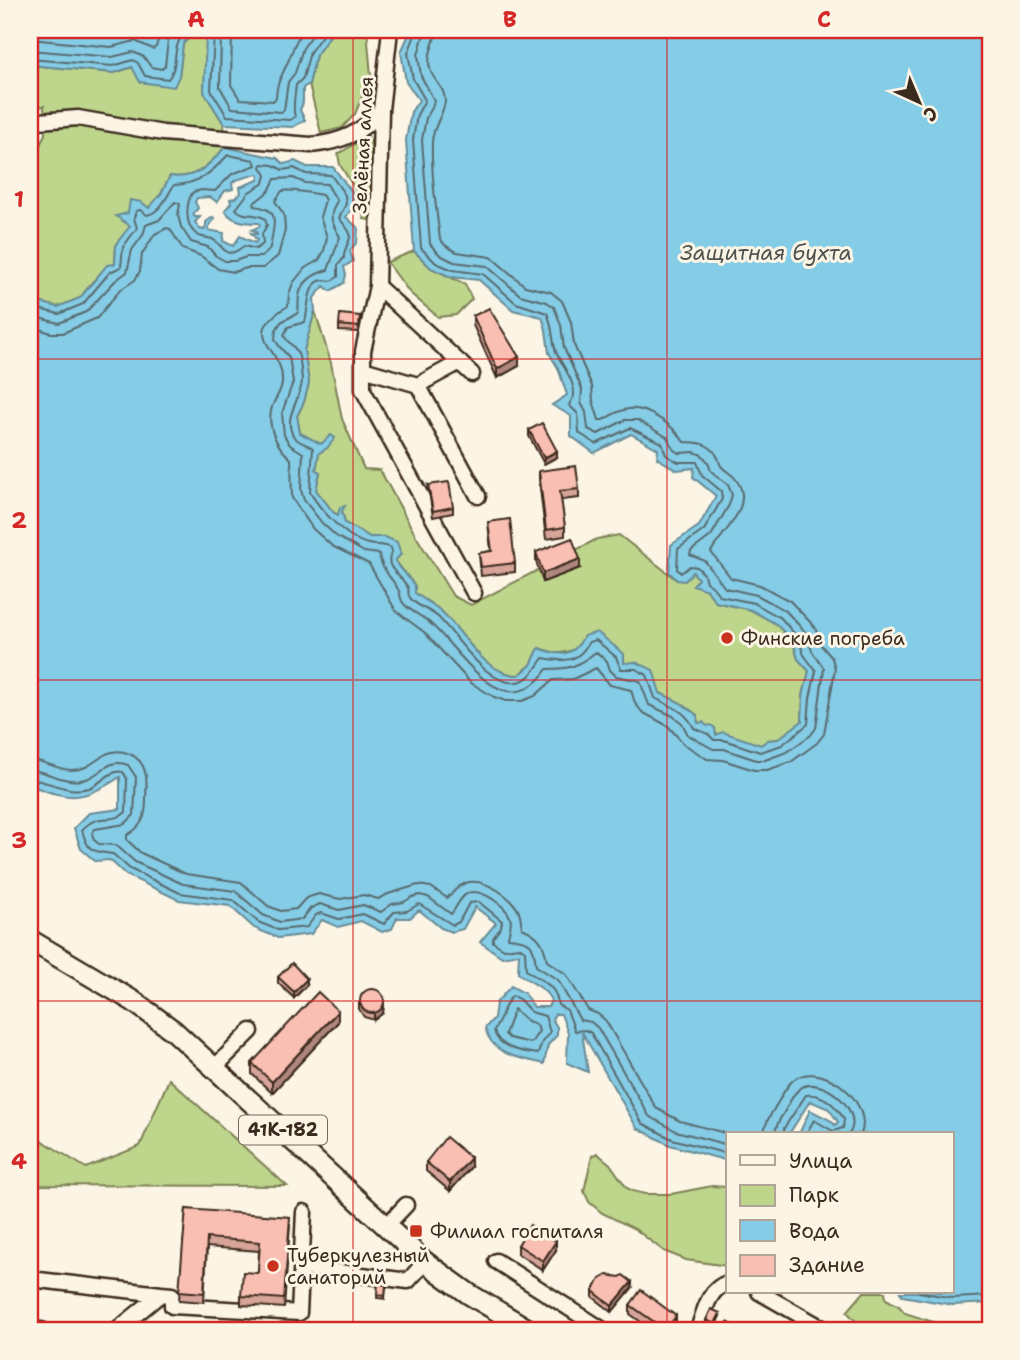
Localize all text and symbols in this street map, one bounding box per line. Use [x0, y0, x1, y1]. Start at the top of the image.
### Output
text: A [187, 4, 205, 34]
text: B [503, 4, 517, 34]
text: C [817, 4, 831, 34]
north arrow [884, 66, 954, 136]
street label: Зелёная аллея [347, 76, 379, 214]
text: С [918, 101, 943, 127]
text: 1 [14, 184, 24, 214]
water label: Защитная бухта [680, 239, 852, 267]
text: 2 [11, 505, 27, 535]
place label: Финские погреба [741, 626, 905, 651]
marker: Финские погреба [719, 630, 735, 646]
text: 3 [11, 825, 27, 855]
road number: 41К-182 [239, 1115, 327, 1144]
legend [726, 1132, 954, 1294]
text: 4 [11, 1146, 27, 1176]
text: Улица [789, 1147, 852, 1175]
text: Парк [789, 1181, 839, 1209]
text: Вода [789, 1217, 839, 1245]
place label: Филиал госпиталя [430, 1219, 604, 1244]
marker: Филиал госпиталя [408, 1223, 424, 1239]
place label: Туберкулезный санаторий [287, 1243, 429, 1290]
text: Здание [789, 1251, 865, 1279]
marker: Туберкулезный санаторий [265, 1258, 281, 1274]

